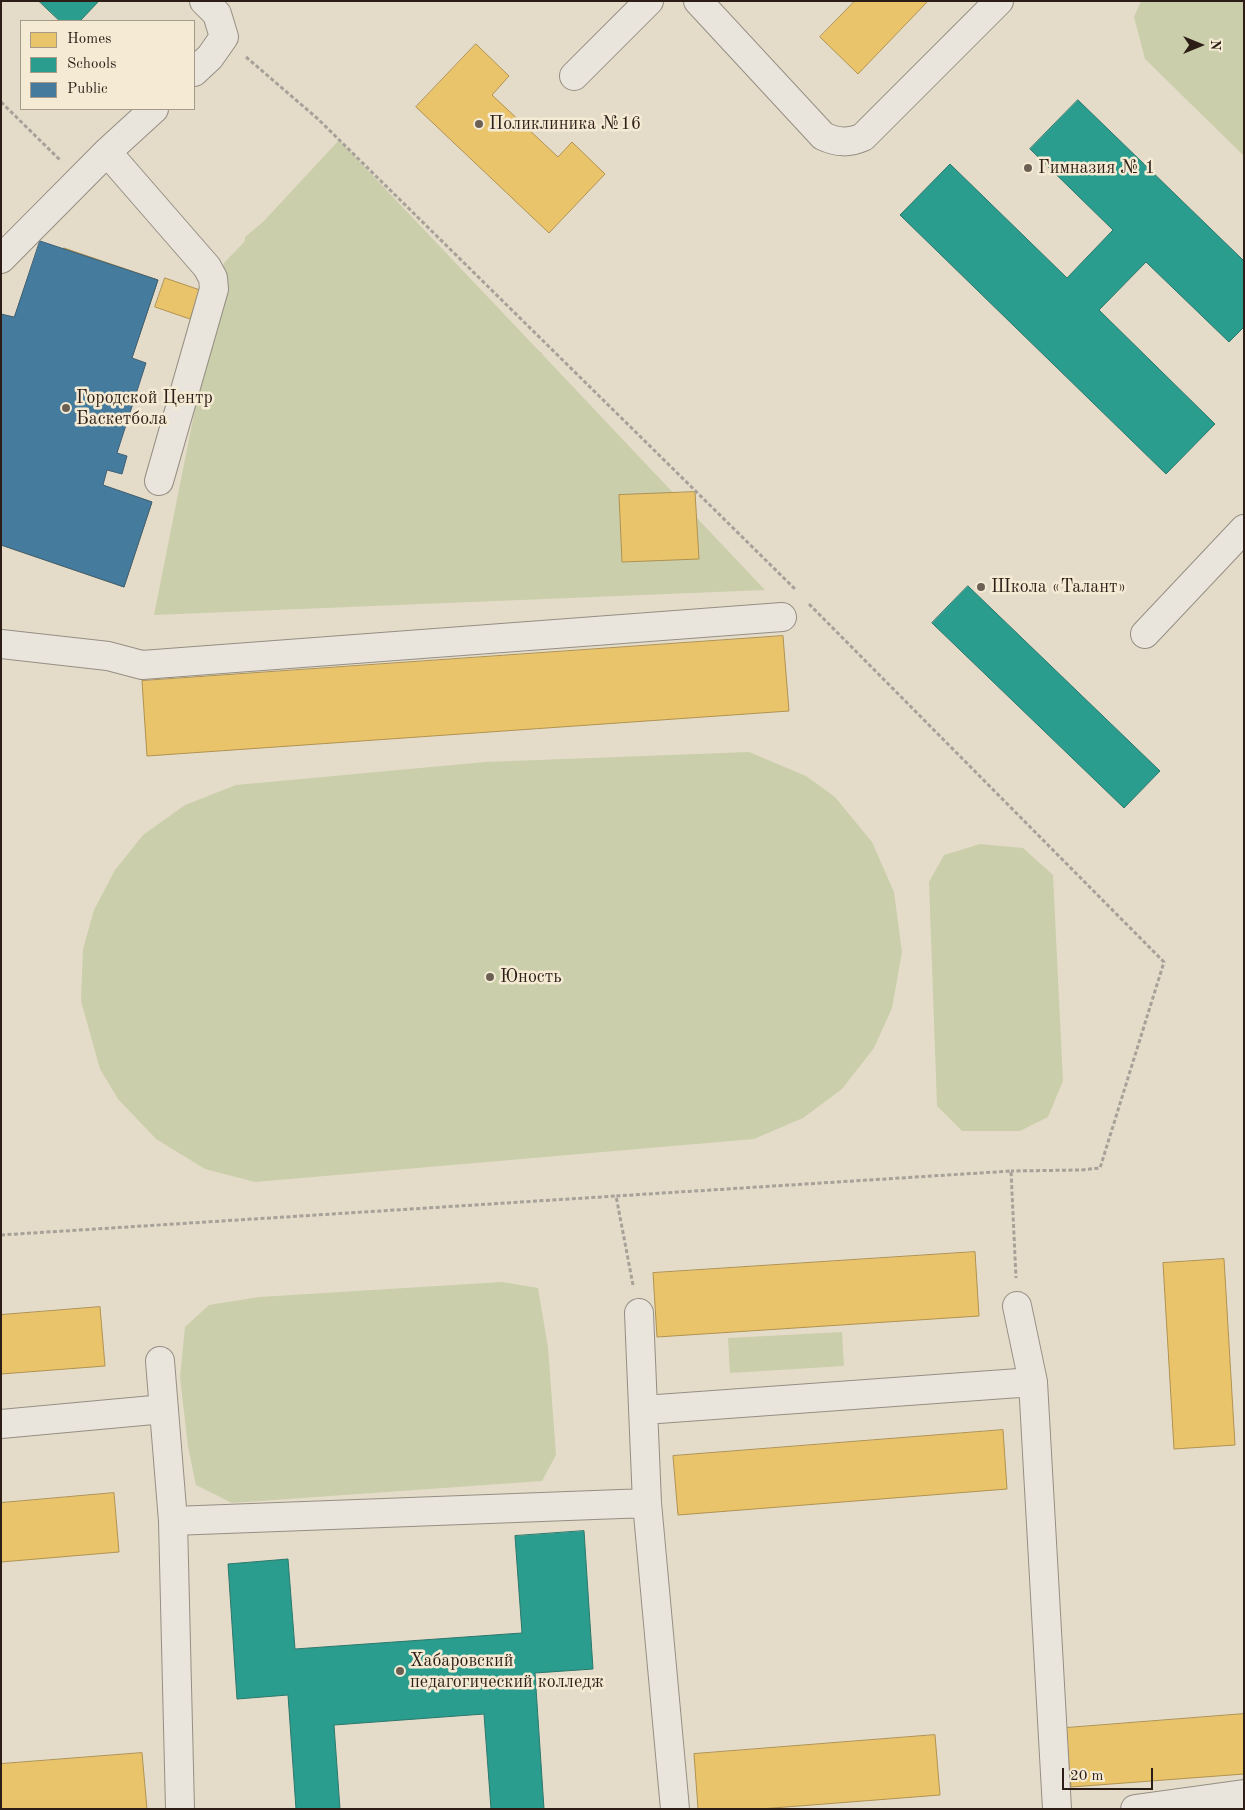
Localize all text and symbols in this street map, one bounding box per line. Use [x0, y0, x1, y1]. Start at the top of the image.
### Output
legend [20, 20, 195, 110]
north arrow [1175, 20, 1225, 70]
text: Homes [67, 32, 112, 47]
text: N [1208, 40, 1222, 50]
text: Schools [67, 57, 116, 72]
text: Public [67, 82, 108, 97]
place label: Поликлиника №16 [489, 113, 641, 135]
marker: Поликлиника №16 [473, 118, 485, 130]
place label: Гимназия № 1 [1038, 157, 1155, 179]
marker: Гимназия № 1 [1022, 162, 1034, 174]
place label: Городской Центр Баскетбола [76, 387, 213, 429]
marker: Городской Центр Баскетбола [60, 402, 72, 414]
place label: Школа «Талант» [991, 576, 1126, 598]
marker: Школа «Талант» [975, 581, 987, 593]
place label: Юность [500, 966, 562, 988]
marker: Юность [484, 971, 496, 983]
place label: Хабаровский педагогический колледж [410, 1650, 604, 1692]
marker: Хабаровский педагогический колледж [394, 1665, 406, 1677]
scale bar [1065, 1758, 1156, 1790]
text: 20 m [1070, 1769, 1104, 1784]

